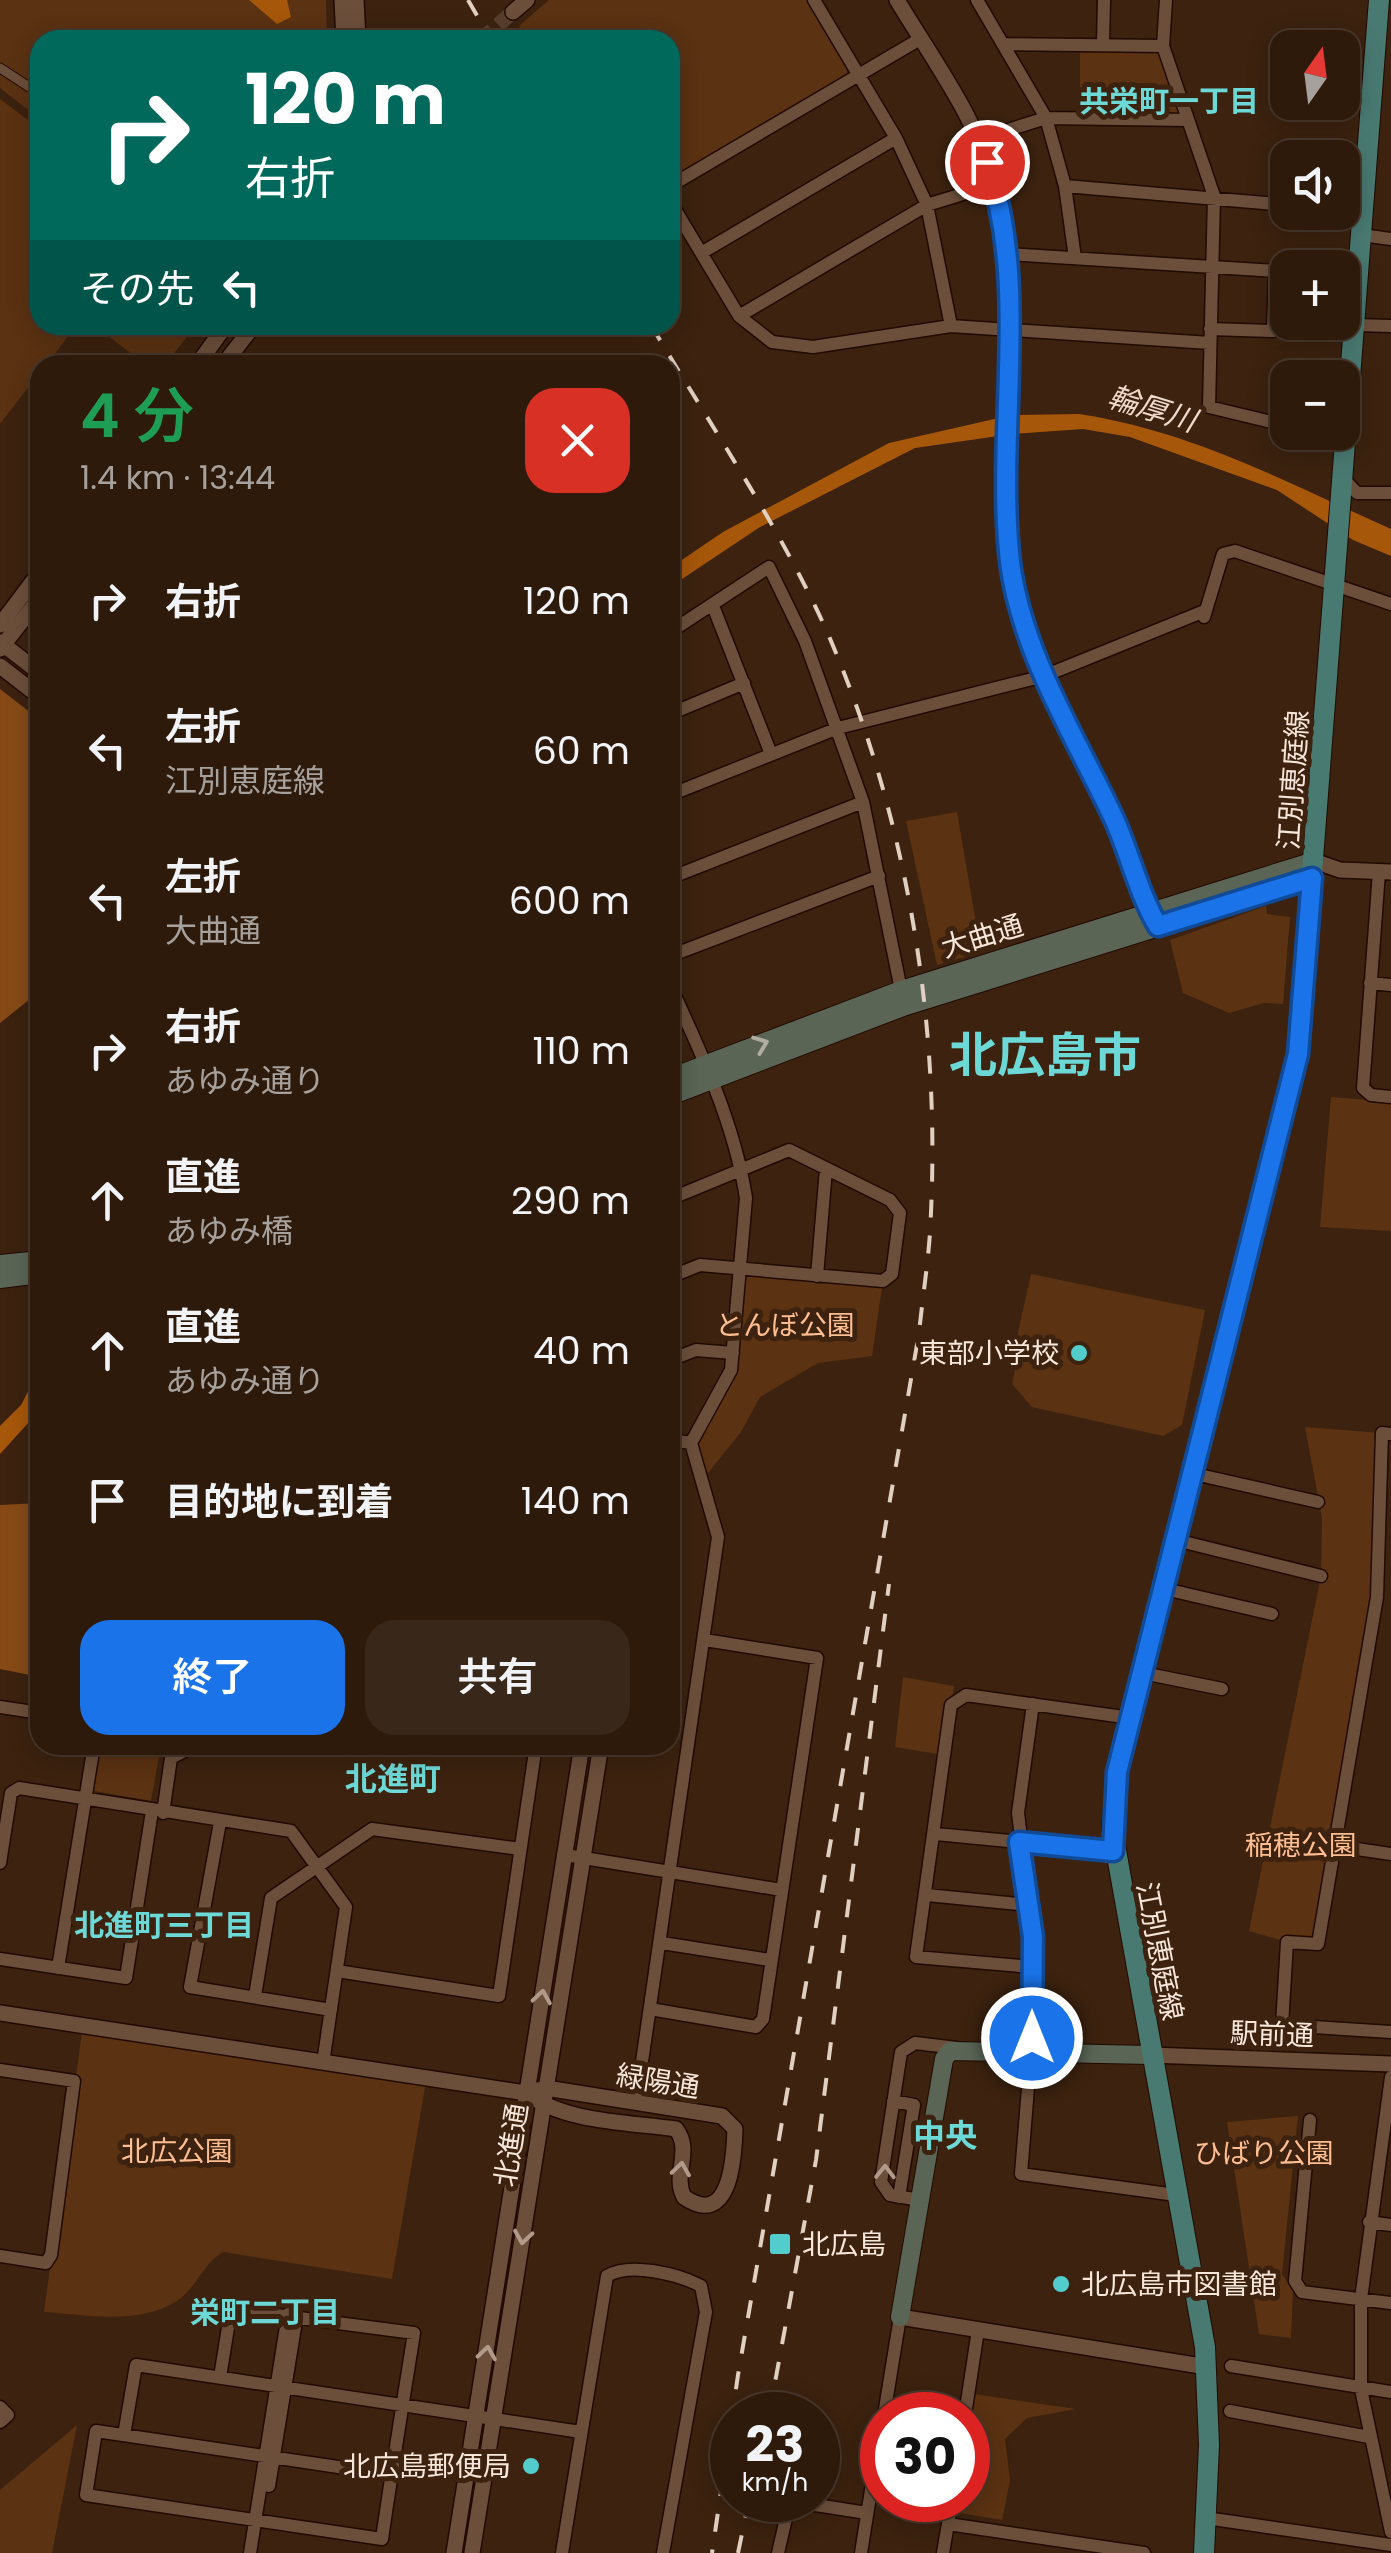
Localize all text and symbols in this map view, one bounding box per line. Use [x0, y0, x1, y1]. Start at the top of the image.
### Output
north arrow [1270, 30, 1360, 120]
map controls [1270, 30, 1360, 450]
text: 120 m [245, 50, 446, 149]
icon: right [80, 70, 210, 200]
district label: 共栄町一丁目 [1079, 80, 1259, 123]
pin [945, 120, 1030, 205]
icon: arrive [960, 135, 1015, 190]
button: sound [1270, 140, 1360, 230]
text: 右折 [245, 147, 335, 210]
button: + [1270, 250, 1360, 340]
icon: left [214, 260, 269, 315]
text: その先 [80, 262, 194, 315]
button: − [1270, 360, 1360, 450]
text: 4 分 [80, 374, 194, 458]
water label: 輪厚川 [1103, 375, 1204, 443]
button: close [525, 388, 630, 493]
text: 1.4 km · 13:44 [80, 455, 275, 500]
icon: right [80, 573, 135, 628]
text: 120 m [523, 574, 630, 627]
text: 右折 [165, 575, 241, 628]
text: 左折 [165, 700, 241, 753]
street label: 江別恵庭線 [1269, 709, 1318, 851]
icon: left [80, 723, 135, 778]
text: 60 m [533, 724, 630, 777]
text: 江別恵庭線 [165, 758, 325, 803]
text: 左折 [165, 850, 241, 903]
icon: left [80, 873, 135, 928]
text: 600 m [509, 874, 630, 927]
street label: 大曲通 [936, 906, 1028, 967]
text: 大曲通 [165, 908, 261, 953]
text: 右折 [165, 1000, 241, 1053]
district label: 北広島市 [949, 1022, 1141, 1089]
icon: right [80, 1023, 135, 1078]
text: 110 m [533, 1024, 630, 1077]
one-way arrow [752, 1035, 769, 1056]
text: あゆみ通り [165, 1058, 325, 1103]
text: 直進 [165, 1150, 241, 1203]
icon: ahead [80, 1173, 135, 1228]
text: 290 m [511, 1174, 630, 1227]
text: あゆみ橋 [165, 1208, 293, 1253]
text: 直進 [165, 1300, 241, 1353]
park label: とんぼ公園 [715, 1306, 855, 1345]
icon: ahead [80, 1323, 135, 1378]
text: 40 m [533, 1324, 630, 1377]
place label: 東部小学校 [919, 1334, 1059, 1373]
marker: 東部小学校 [1068, 1342, 1090, 1364]
text: あゆみ通り [165, 1358, 325, 1403]
icon: arrive [80, 1473, 135, 1528]
text: 140 m [521, 1474, 630, 1527]
text: 目的地に到着 [165, 1475, 393, 1528]
button: 終了 [80, 1620, 345, 1735]
button: 共有 [365, 1620, 630, 1735]
district label: 北進町 [345, 1756, 441, 1801]
park label: 稲穂公園 [1245, 1826, 1357, 1865]
street label: 江別恵庭線 [1127, 1879, 1192, 2024]
district label: 北進町三丁目 [74, 1904, 254, 1947]
position arrow [980, 1986, 1084, 2090]
one-way arrow [531, 1989, 552, 2005]
street label: 駅前通 [1229, 2014, 1315, 2055]
street label: 緑陽通 [613, 2056, 702, 2107]
street label: 北進通 [486, 2101, 537, 2190]
district label: 中央 [913, 2113, 977, 2158]
park label: 北広公園 [121, 2132, 233, 2171]
park label: ひばり公園 [1194, 2134, 1334, 2173]
one-way arrow [670, 2161, 691, 2177]
one-way arrow [874, 2164, 895, 2179]
place label: 北広島 [802, 2225, 886, 2264]
one-way arrow [513, 2228, 534, 2245]
marker: 北広島 [767, 2231, 793, 2257]
place label: 北広島市図書館 [1081, 2265, 1277, 2304]
marker: 北広島市図書館 [1050, 2273, 1072, 2295]
district label: 栄町二丁目 [190, 2291, 340, 2334]
one-way arrow [475, 2345, 496, 2361]
speed limit sign: 30 [860, 2392, 990, 2522]
text: 23 [746, 2409, 804, 2480]
place label: 北広島郵便局 [343, 2447, 511, 2486]
marker: 北広島郵便局 [520, 2455, 542, 2477]
text: km/h [742, 2465, 808, 2500]

